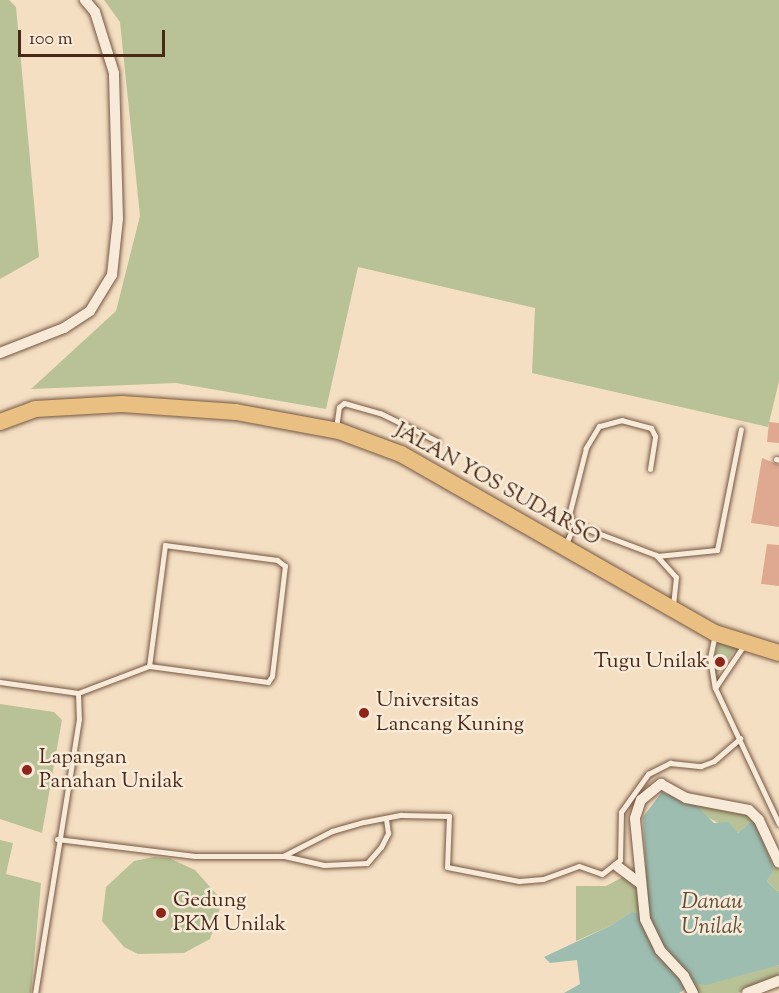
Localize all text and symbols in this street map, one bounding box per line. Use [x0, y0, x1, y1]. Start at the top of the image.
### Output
scale bar [21, 18, 168, 56]
text: 100 m [29, 27, 73, 53]
street label: JALAN YOS SUDARSO [390, 418, 604, 552]
place label: Tugu Unilak [594, 649, 708, 675]
marker: Tugu Unilak [713, 655, 727, 669]
place label: Universitas Lancang Kuning [376, 688, 524, 738]
marker: Universitas Lancang Kuning [357, 706, 371, 720]
place label: Lapangan Panahan Unilak [39, 745, 184, 795]
marker: Lapangan Panahan Unilak [20, 763, 34, 777]
place label: Gedung PKM Unilak [173, 888, 286, 938]
water label: Danau Unilak [681, 890, 743, 942]
marker: Gedung PKM Unilak [154, 906, 168, 920]

